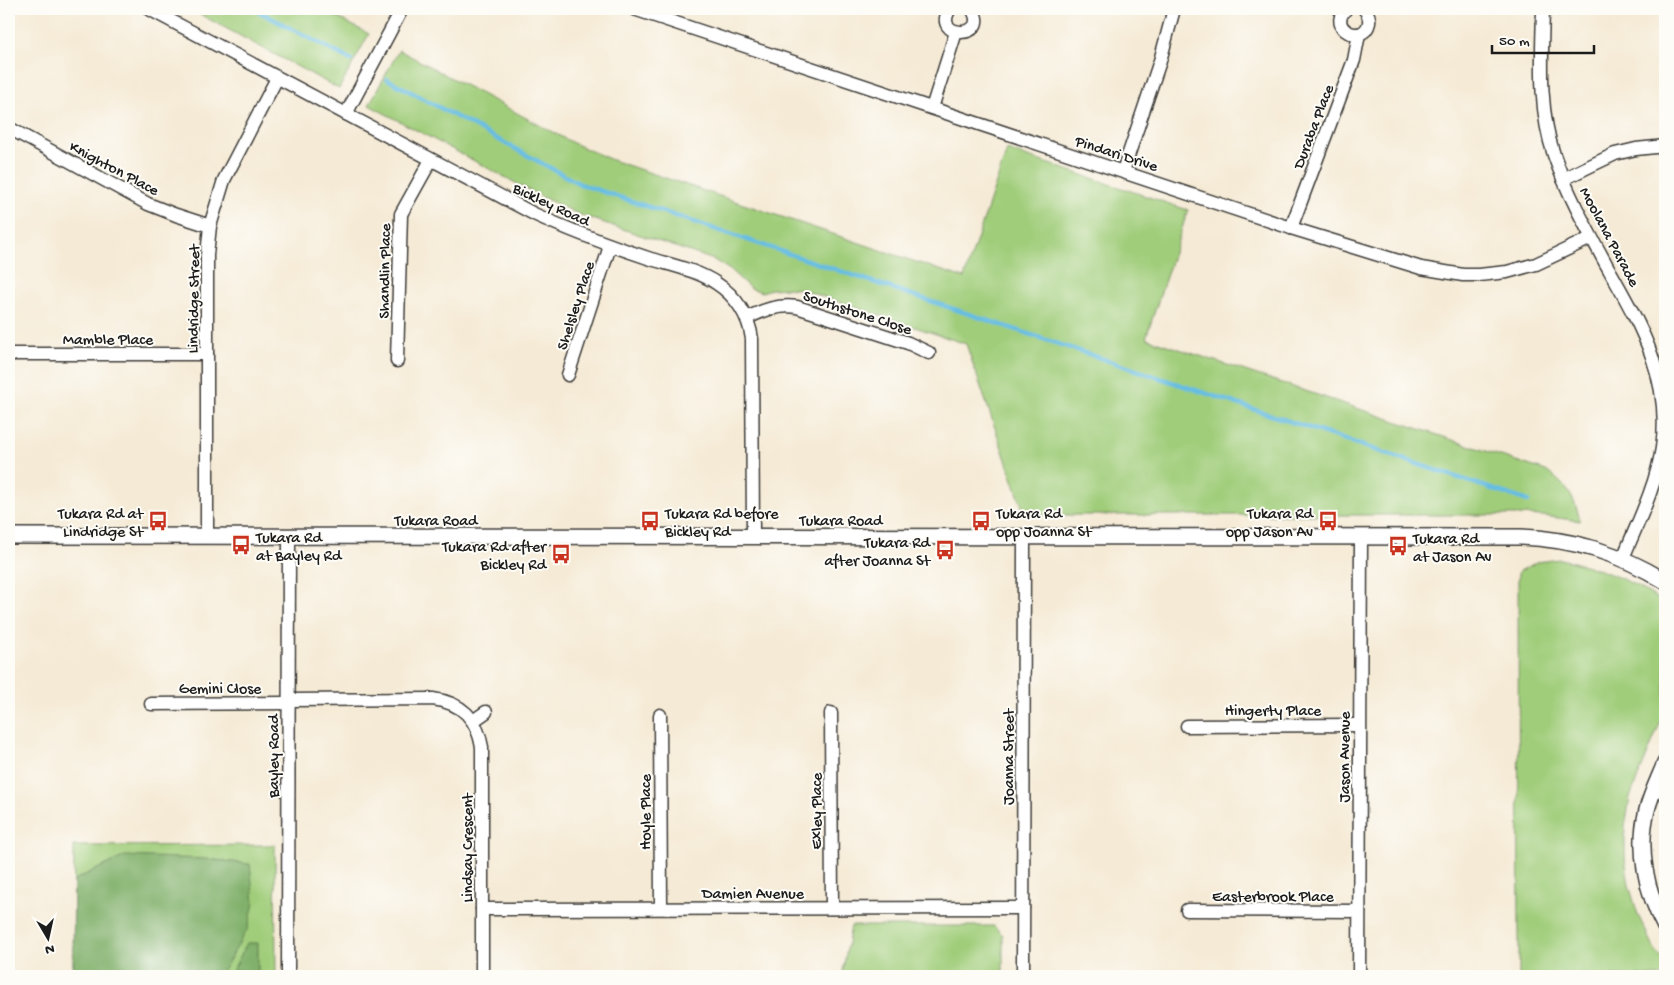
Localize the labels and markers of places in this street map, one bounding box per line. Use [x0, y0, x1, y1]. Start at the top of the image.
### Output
place label: Tukara Rd at Lindridge St [57, 506, 144, 543]
place label: Tukara Rd before Bickley Rd [664, 506, 779, 543]
place label: Tukara Rd opp Joanna St [995, 506, 1093, 543]
place label: Tukara Rd opp Jason Av [1226, 506, 1315, 543]
bus stop icon: Tukara Rd at Lindridge St [147, 510, 169, 532]
bus stop icon: Tukara Rd before Bickley Rd [639, 510, 661, 532]
bus stop icon: Tukara Rd opp Joanna St [970, 510, 992, 532]
bus stop icon: Tukara Rd opp Jason Av [1317, 510, 1339, 532]
place label: Tukara Rd at Bayley Rd [255, 530, 343, 567]
place label: Tukara Rd at Jason Av [1412, 531, 1492, 568]
bus stop icon: Tukara Rd at Bayley Rd [230, 534, 252, 556]
place label: Tukara Rd after Joanna St [824, 535, 932, 572]
bus stop icon: Tukara Rd at Jason Av [1387, 535, 1409, 557]
place label: Tukara Rd after Bickley Rd [441, 539, 548, 576]
bus stop icon: Tukara Rd after Joanna St [934, 539, 956, 561]
bus stop icon: Tukara Rd after Bickley Rd [550, 543, 572, 565]

